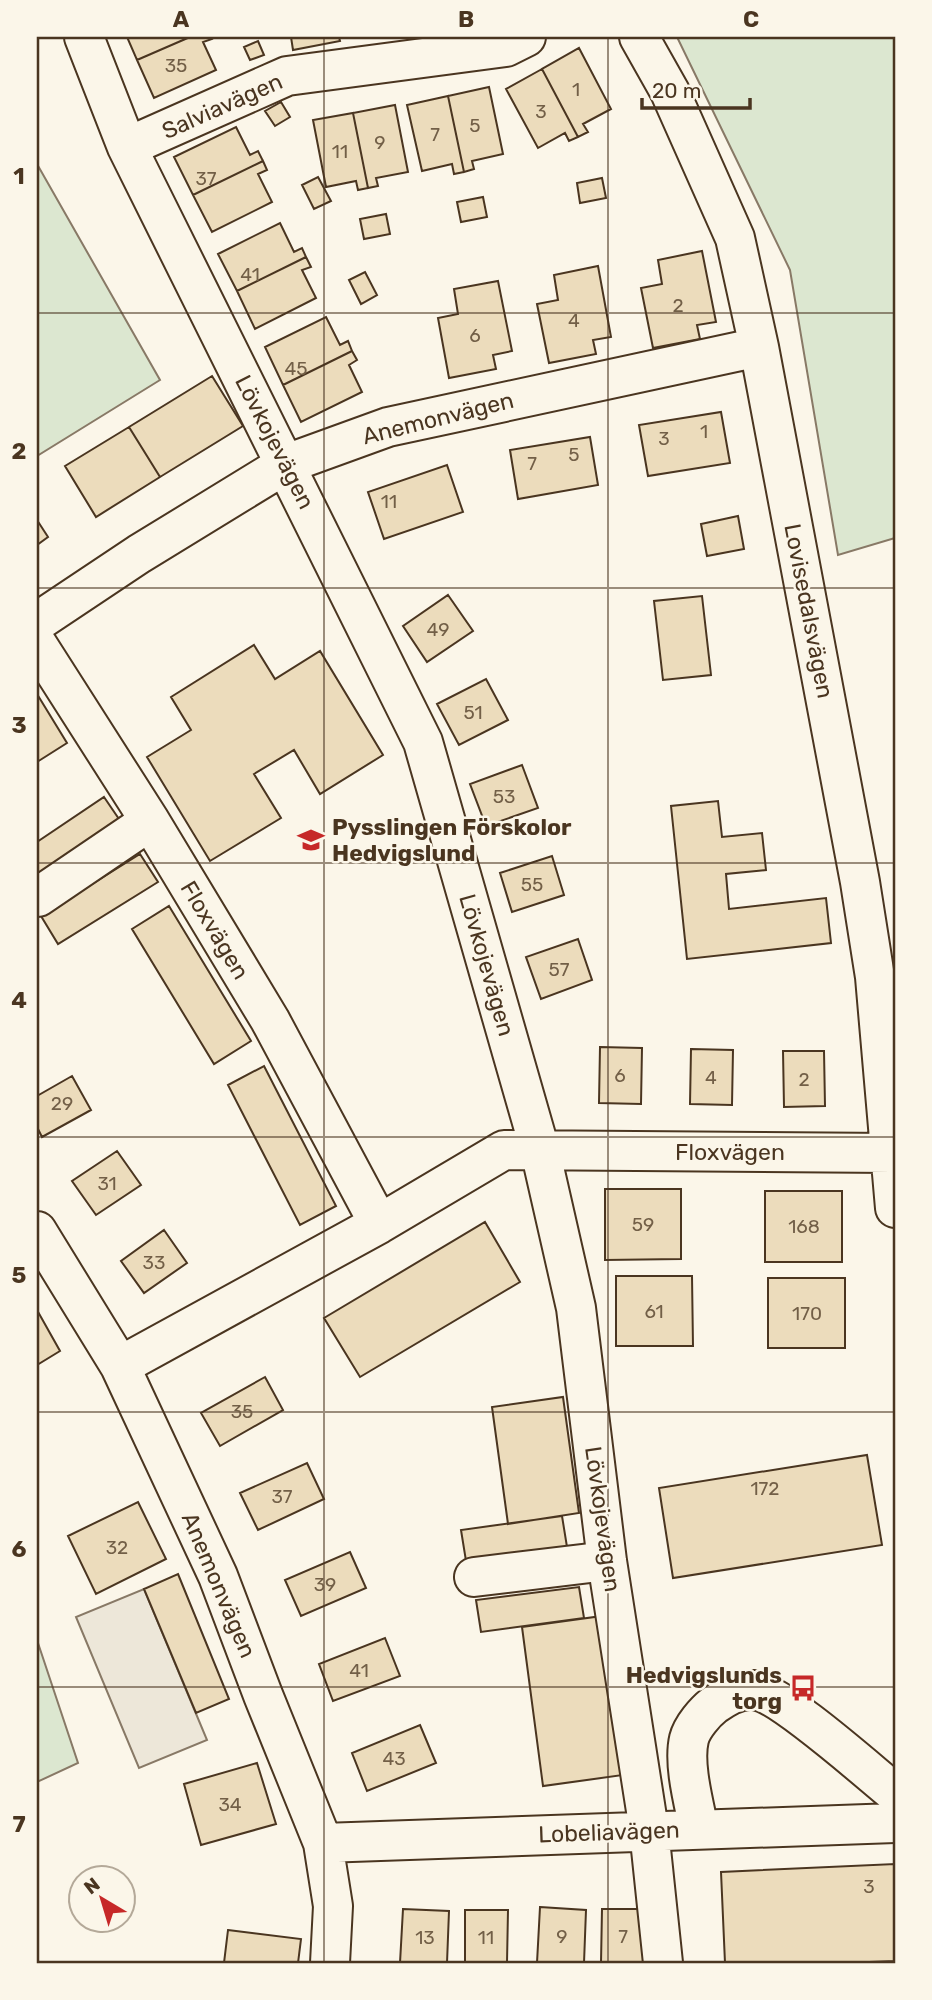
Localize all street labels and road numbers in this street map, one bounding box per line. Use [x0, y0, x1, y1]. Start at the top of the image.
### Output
street label: Salviavägen [157, 67, 287, 145]
street label: Lövkojevägen [229, 370, 321, 514]
street label: Anemonvägen [359, 386, 517, 450]
street label: Lovisedalsvägen [778, 521, 840, 701]
street label: Floxvägen [175, 876, 255, 984]
street label: Lövkojevägen [453, 891, 521, 1039]
street label: Floxvägen [675, 1138, 785, 1166]
street label: Lövkojevägen [579, 1444, 627, 1594]
street label: Anemonvägen [176, 1508, 262, 1662]
street label: Lobeliavägen [538, 1816, 680, 1848]

